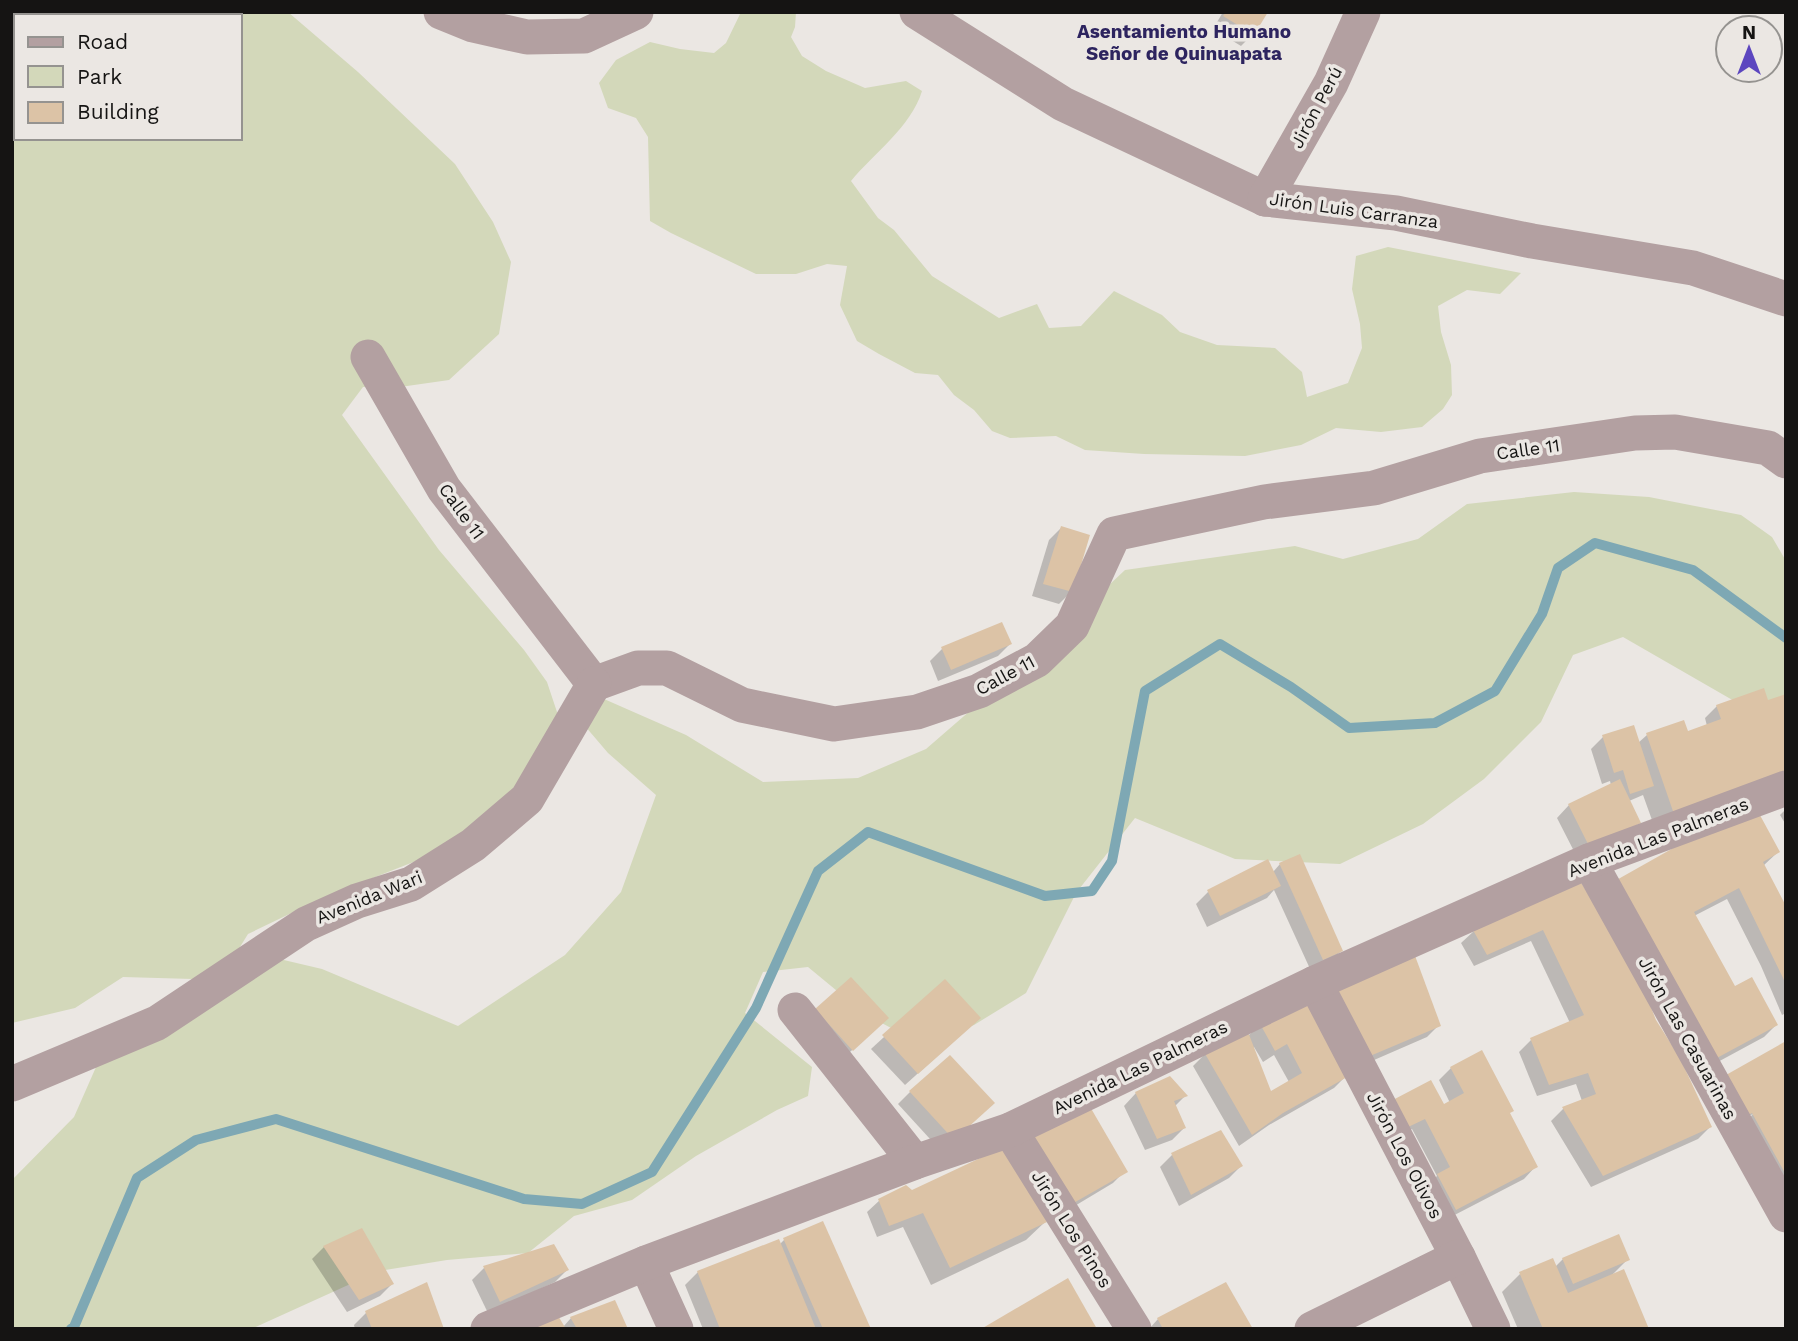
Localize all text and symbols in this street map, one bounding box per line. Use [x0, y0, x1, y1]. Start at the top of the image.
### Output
legend [14, 14, 242, 140]
north arrow [1714, 14, 1784, 84]
district label: Asentamiento Humano Señor de Quinuapata [1077, 20, 1291, 65]
text: N [1742, 21, 1756, 44]
text: Road [77, 29, 128, 54]
street label: Jirón Perú [1286, 62, 1346, 152]
text: Park [77, 64, 122, 89]
text: Building [77, 99, 159, 124]
street label: Jirón Luis Carranza [1268, 188, 1440, 232]
street label: Calle 11 [1495, 434, 1561, 464]
street label: Calle 11 [435, 479, 489, 543]
street label: Calle 11 [972, 651, 1038, 699]
street label: Avenida Las Palmeras [1565, 793, 1751, 881]
street label: Avenida Wari [313, 866, 425, 928]
street label: Jirón Las Casuarinas [1634, 953, 1742, 1123]
street label: Avenida Las Palmeras [1049, 1016, 1231, 1118]
street label: Jirón Los Olivos [1363, 1088, 1447, 1222]
street label: Jirón Los Pinos [1028, 1167, 1116, 1291]

